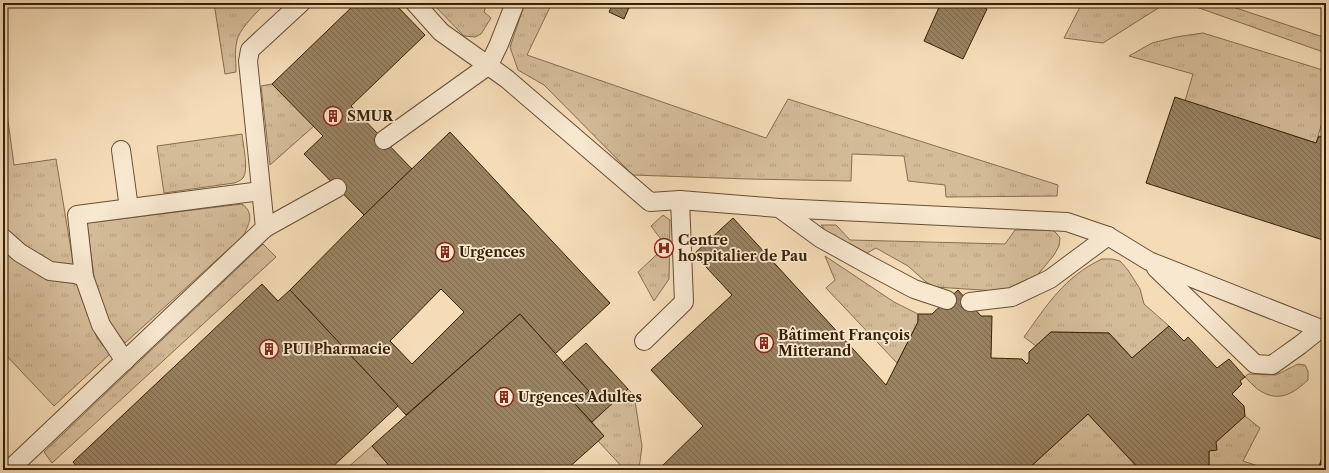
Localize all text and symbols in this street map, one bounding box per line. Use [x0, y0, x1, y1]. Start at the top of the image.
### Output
building icon: SMUR [322, 105, 344, 127]
place label: SMUR [347, 107, 394, 125]
place label: Centre hospitalier de Pau [678, 231, 808, 265]
hospital icon: Centre hospitalier de Pau [653, 237, 675, 259]
building icon: Urgences [434, 241, 456, 263]
place label: Urgences [459, 243, 525, 261]
place label: Bâtiment François Mitterand [778, 326, 910, 360]
building icon: Bâtiment François Mitterand [753, 332, 775, 354]
building icon: PUI Pharmacie [258, 338, 280, 360]
place label: PUI Pharmacie [283, 340, 391, 358]
building icon: Urgences Adultes [493, 386, 515, 408]
place label: Urgences Adultes [518, 388, 642, 406]

